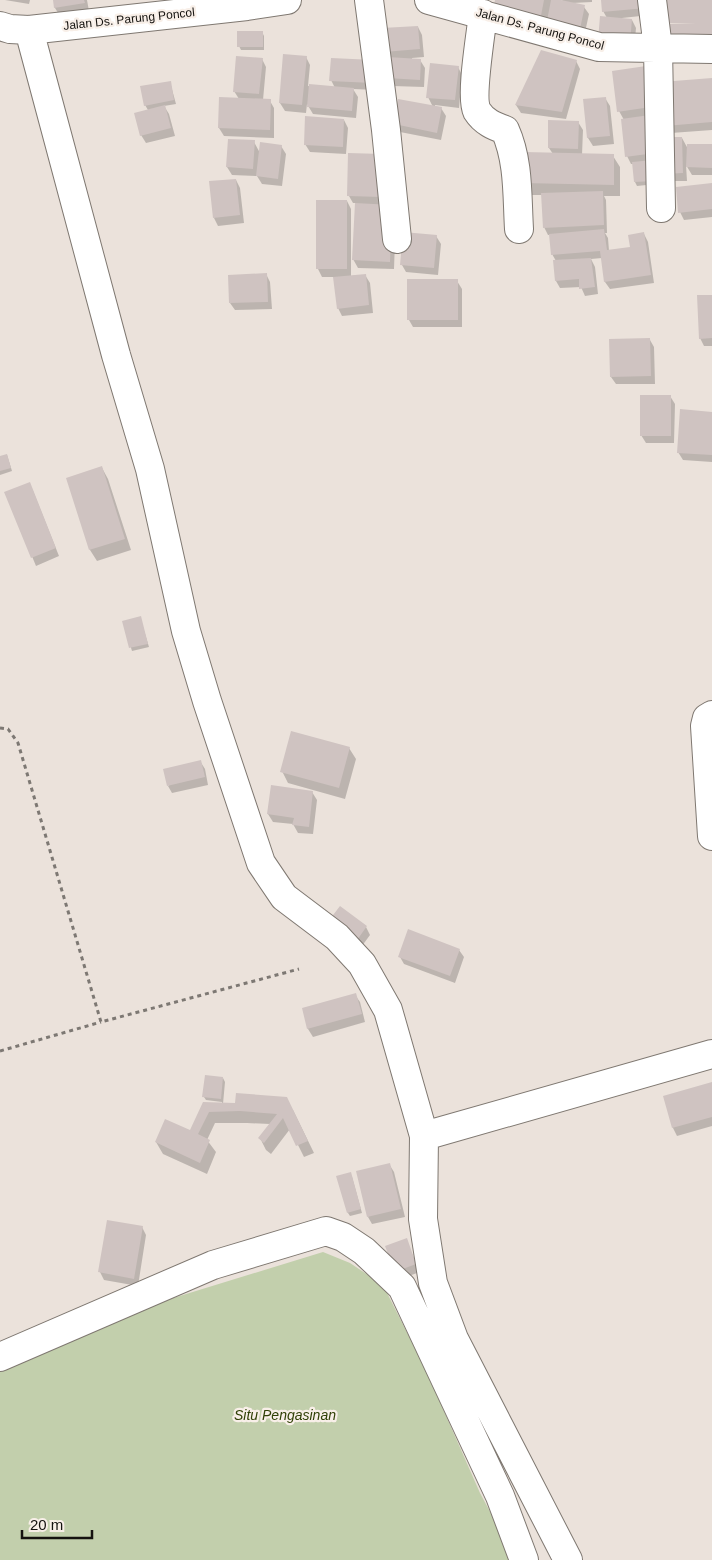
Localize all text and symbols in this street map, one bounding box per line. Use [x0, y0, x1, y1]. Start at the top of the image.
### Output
street label: Jalan Ds. Parung Poncol [63, 5, 195, 33]
street label: Jalan Ds. Parung Poncol [474, 5, 606, 53]
water label: Situ Pengasinan [234, 1407, 336, 1423]
scale bar [22, 1508, 92, 1540]
text: 20 m [30, 1516, 63, 1533]

